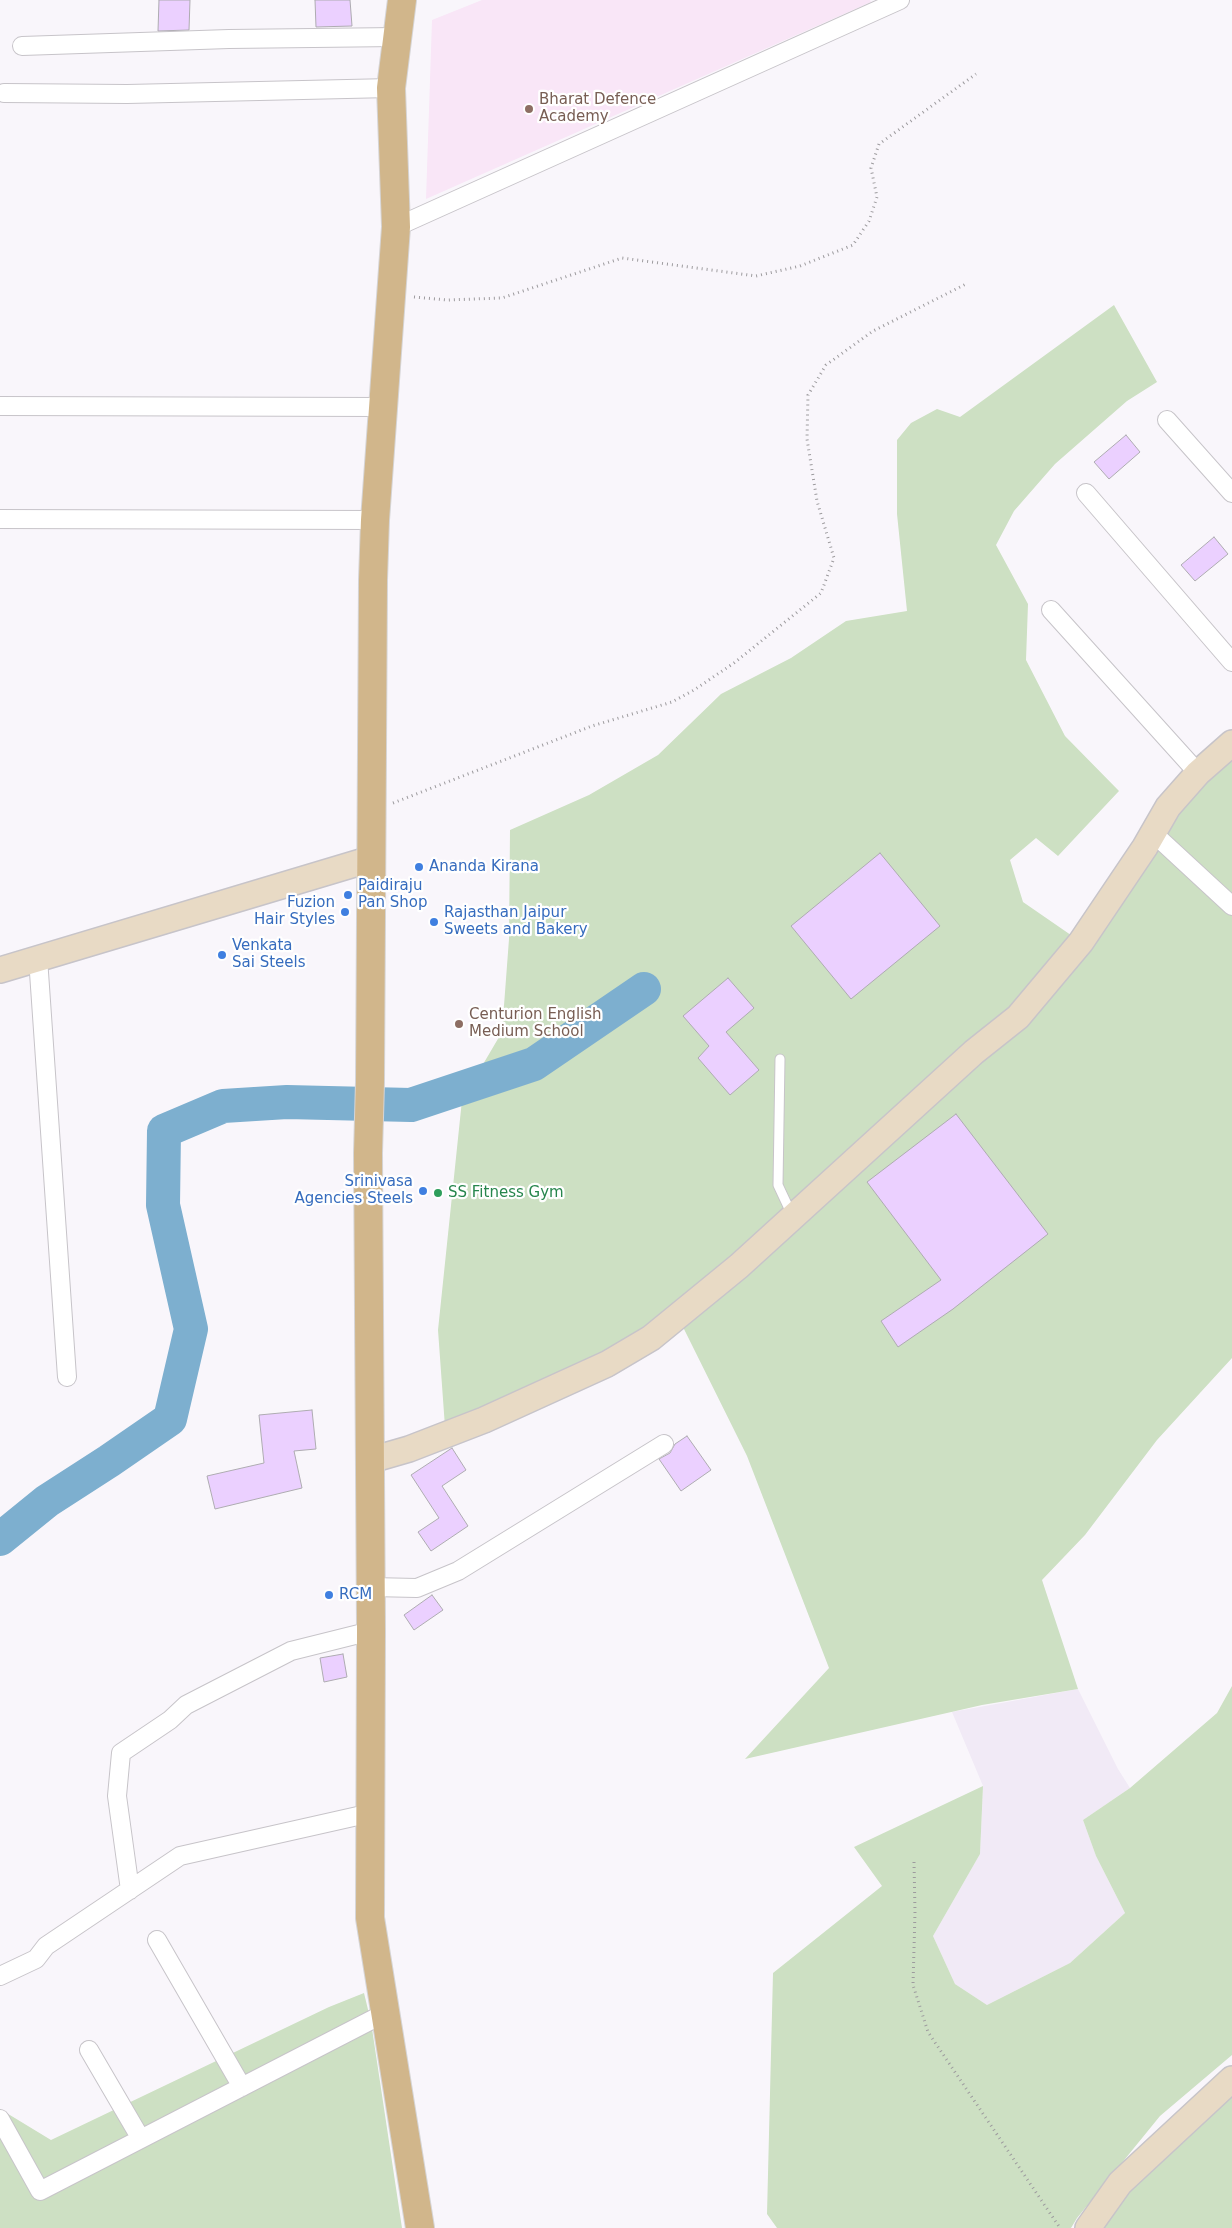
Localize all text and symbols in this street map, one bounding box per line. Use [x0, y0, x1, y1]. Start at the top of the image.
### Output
place label: Bharat Defence Academy [539, 91, 656, 126]
marker: Bharat Defence Academy [523, 103, 535, 115]
place label: Ananda Kirana [429, 858, 539, 876]
marker: Ananda Kirana [413, 861, 425, 873]
place label: Paidiraju Pan Shop [358, 877, 428, 912]
marker: Paidiraju Pan Shop [342, 889, 354, 901]
place label: Fuzion Hair Styles [254, 894, 335, 929]
place label: Rajasthan Jaipur Sweets and Bakery [444, 904, 588, 939]
marker: Fuzion Hair Styles [339, 906, 351, 918]
marker: Rajasthan Jaipur Sweets and Bakery [428, 916, 440, 928]
place label: Venkata Sai Steels [232, 937, 305, 972]
marker: Venkata Sai Steels [216, 949, 228, 961]
place label: Centurion English Medium School [469, 1006, 602, 1041]
marker: Centurion English Medium School [453, 1018, 465, 1030]
place label: Srinivasa Agencies Steels [294, 1173, 413, 1208]
place label: SS Fitness Gym [448, 1184, 564, 1202]
marker: Srinivasa Agencies Steels [417, 1185, 429, 1197]
marker: SS Fitness Gym [432, 1187, 444, 1199]
place label: RCM [339, 1586, 372, 1604]
marker: RCM [323, 1589, 335, 1601]

